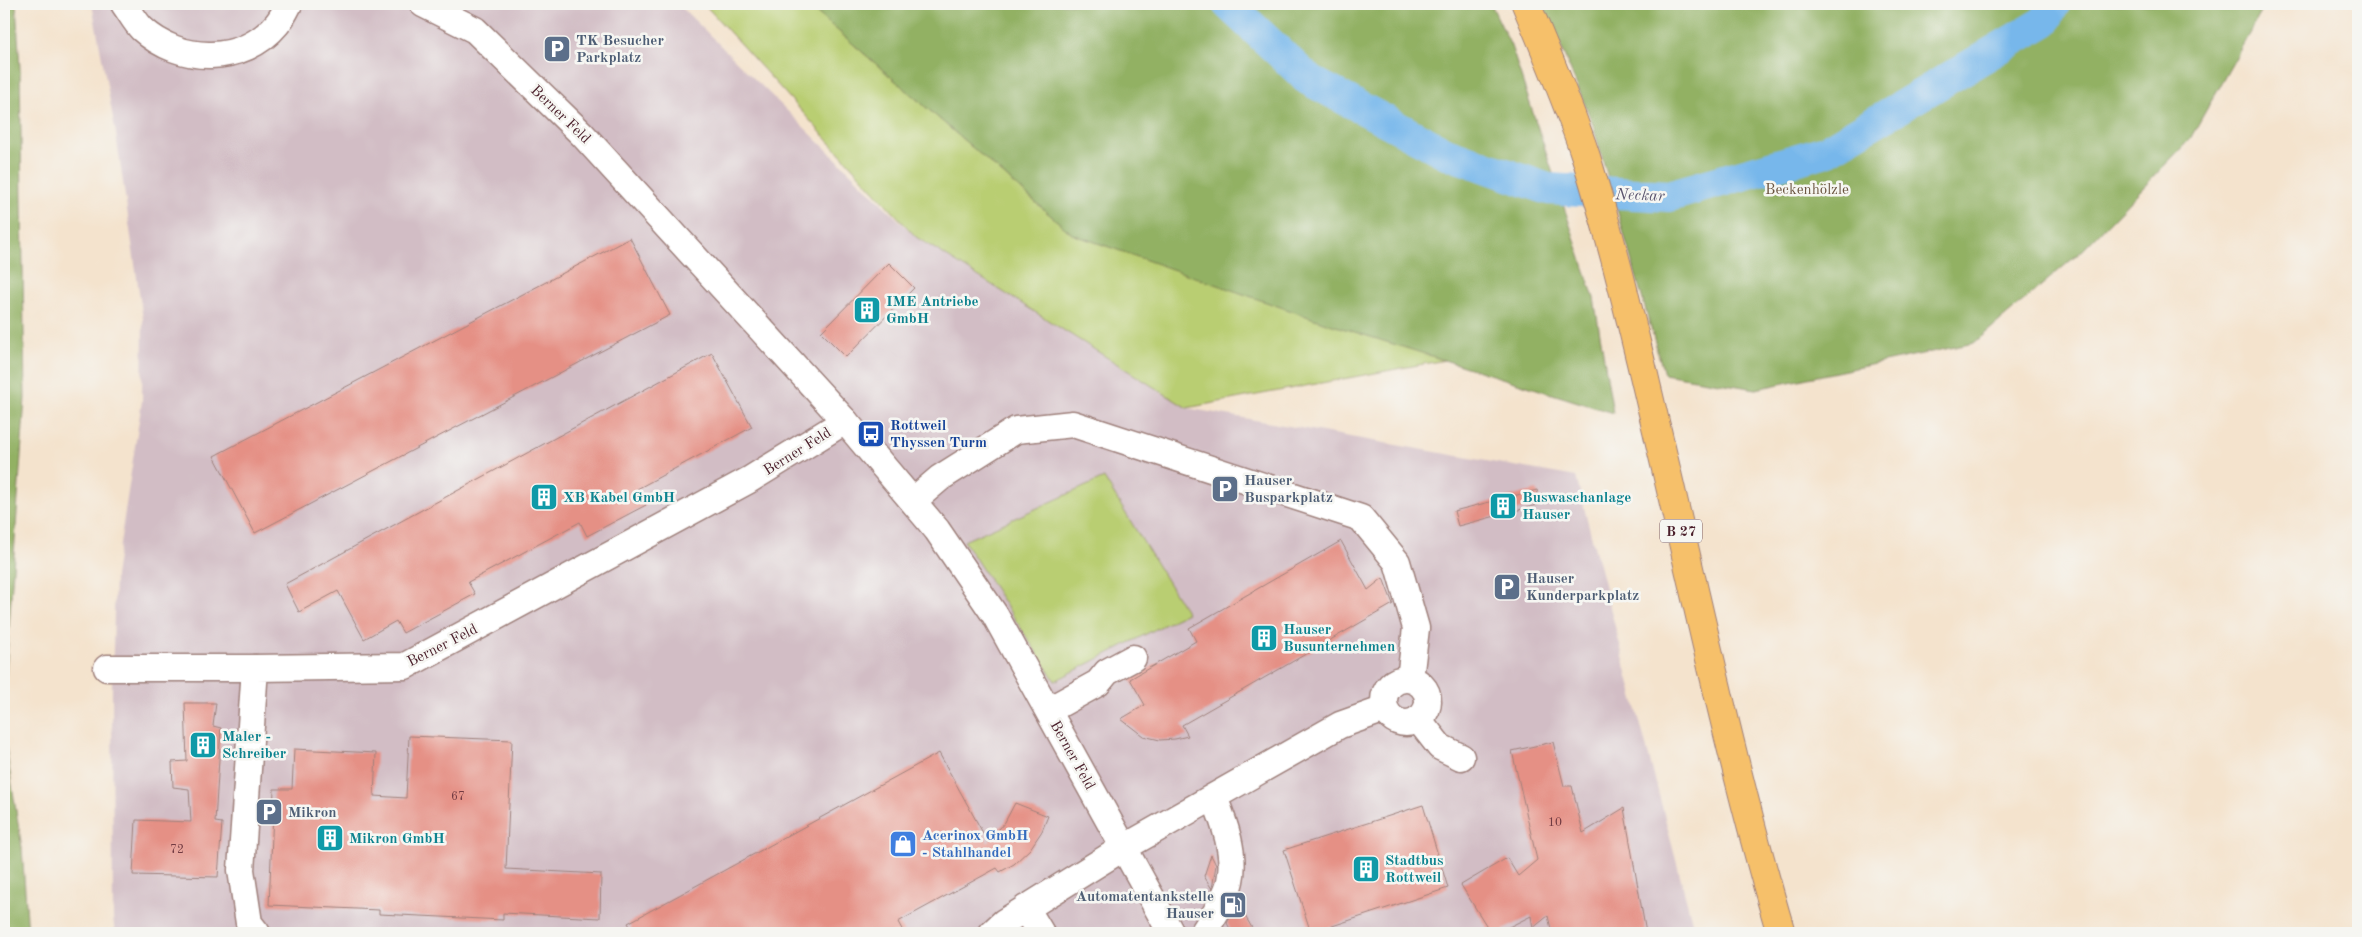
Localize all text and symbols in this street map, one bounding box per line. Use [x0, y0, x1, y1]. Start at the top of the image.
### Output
parking icon: TK Besucher Parkplatz [542, 34, 572, 64]
place label: TK Besucher Parkplatz [576, 34, 664, 66]
street label: Berner Feld [527, 83, 593, 147]
park label: Beckenhölzle [1765, 183, 1849, 198]
water label: Neckar [1614, 187, 1666, 205]
building icon: IME Antriebe GmbH [852, 295, 882, 325]
place label: IME Antriebe GmbH [886, 295, 979, 327]
bus stop icon: Rottweil Thyssen Turm [856, 419, 886, 449]
place label: Rottweil Thyssen Turm [890, 419, 987, 451]
street label: Berner Feld [761, 426, 834, 479]
parking icon: Hauser Busparkplatz [1210, 474, 1240, 504]
place label: Hauser Busparkplatz [1244, 474, 1333, 506]
building icon: XB Kabel GmbH [529, 482, 559, 512]
place label: XB Kabel GmbH [563, 491, 675, 506]
building icon: Buswaschanlage Hauser [1488, 491, 1518, 521]
place label: Buswaschanlage Hauser [1522, 491, 1631, 523]
road number: B 27 [1660, 520, 1702, 542]
parking icon: Hauser Kunderparkplatz [1492, 572, 1522, 602]
place label: Hauser Kunderparkplatz [1526, 572, 1639, 604]
street label: Berner Feld [405, 622, 480, 670]
building icon: Hauser Busunternehmen [1249, 623, 1279, 653]
place label: Hauser Busunternehmen [1283, 623, 1395, 655]
street label: Berner Feld [1047, 719, 1097, 793]
building icon: Maler - Schreiber [188, 730, 218, 760]
place label: Maler - Schreiber [222, 730, 287, 762]
house number: 67 [451, 791, 465, 803]
parking icon: Mikron [254, 797, 284, 827]
place label: Mikron [288, 806, 337, 821]
house number: 10 [1548, 817, 1562, 829]
building icon: Mikron GmbH [315, 823, 345, 853]
shop icon: Acerinox GmbH - Stahlhandel [888, 829, 918, 859]
place label: Acerinox GmbH - Stahlhandel [922, 829, 1028, 861]
place label: Mikron GmbH [349, 832, 445, 847]
house number: 72 [170, 844, 184, 856]
building icon: Stadtbus Rottweil [1351, 854, 1381, 884]
place label: Stadtbus Rottweil [1385, 854, 1444, 886]
place label: Automatentankstelle Hauser [1076, 890, 1214, 922]
fuel station icon: Automatentankstelle Hauser [1218, 890, 1248, 920]

